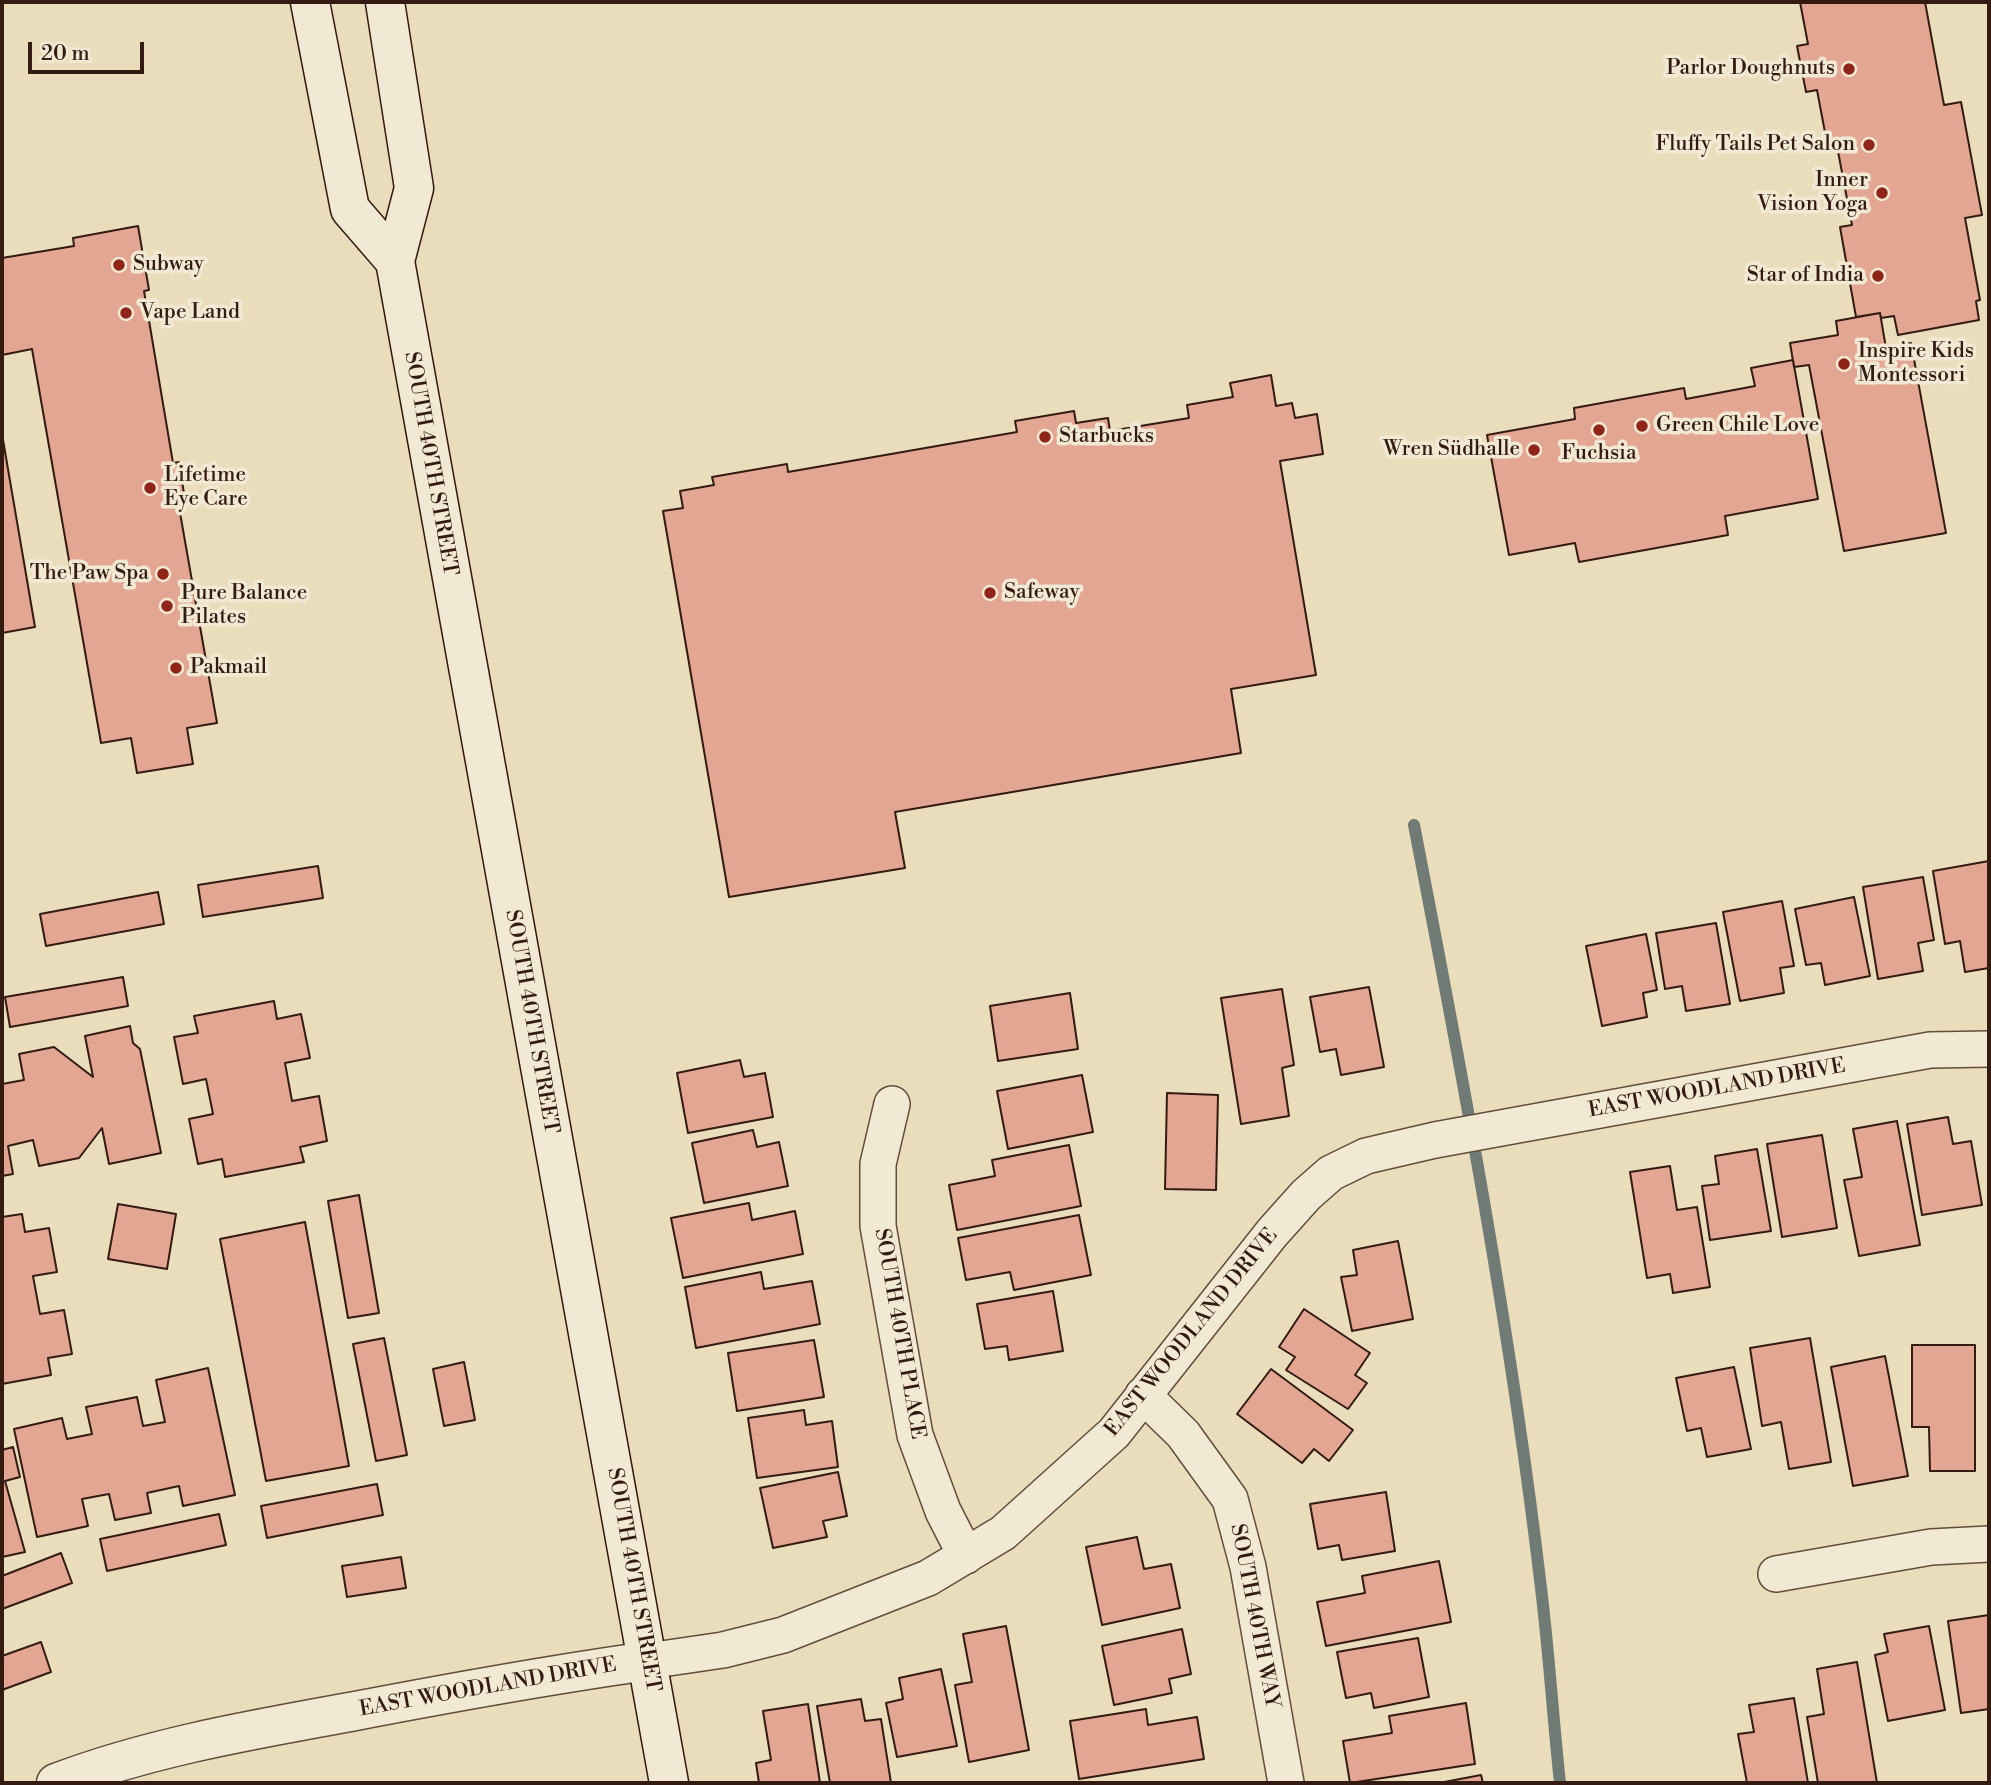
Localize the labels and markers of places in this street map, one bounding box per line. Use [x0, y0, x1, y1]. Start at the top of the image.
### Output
place label: Parlor Doughnuts [1666, 56, 1835, 82]
marker: Parlor Doughnuts [1841, 61, 1857, 77]
place label: Fluffy Tails Pet Salon [1655, 132, 1855, 158]
marker: Fluffy Tails Pet Salon [1861, 137, 1877, 153]
place label: Inner Vision Yoga [1757, 168, 1868, 218]
marker: Inner Vision Yoga [1874, 185, 1890, 201]
place label: Subway [133, 252, 204, 278]
marker: Subway [111, 257, 127, 273]
place label: Star of India [1747, 263, 1864, 289]
marker: Star of India [1870, 268, 1886, 284]
place label: Vape Land [140, 300, 240, 326]
marker: Vape Land [118, 305, 134, 321]
place label: Inspire Kids Montessori [1858, 339, 1974, 389]
marker: Inspire Kids Montessori [1836, 356, 1852, 372]
place label: Green Chile Love [1656, 413, 1819, 439]
marker: Green Chile Love [1634, 418, 1650, 434]
marker: Fuchsia [1591, 422, 1607, 438]
place label: Starbucks [1059, 424, 1154, 450]
marker: Starbucks [1037, 429, 1053, 445]
place label: Wren Südhalle [1383, 437, 1520, 463]
place label: Fuchsia [1561, 441, 1637, 467]
marker: Wren Südhalle [1526, 442, 1542, 458]
place label: Lifetime Eye Care [164, 463, 248, 513]
marker: Lifetime Eye Care [142, 480, 158, 496]
place label: The Paw Spa [30, 561, 149, 587]
marker: The Paw Spa [155, 566, 171, 582]
place label: Safeway [1004, 580, 1080, 606]
place label: Pure Balance Pilates [181, 581, 307, 631]
marker: Safeway [982, 585, 998, 601]
marker: Pure Balance Pilates [159, 598, 175, 614]
place label: Pakmail [190, 655, 267, 681]
marker: Pakmail [168, 660, 184, 676]

